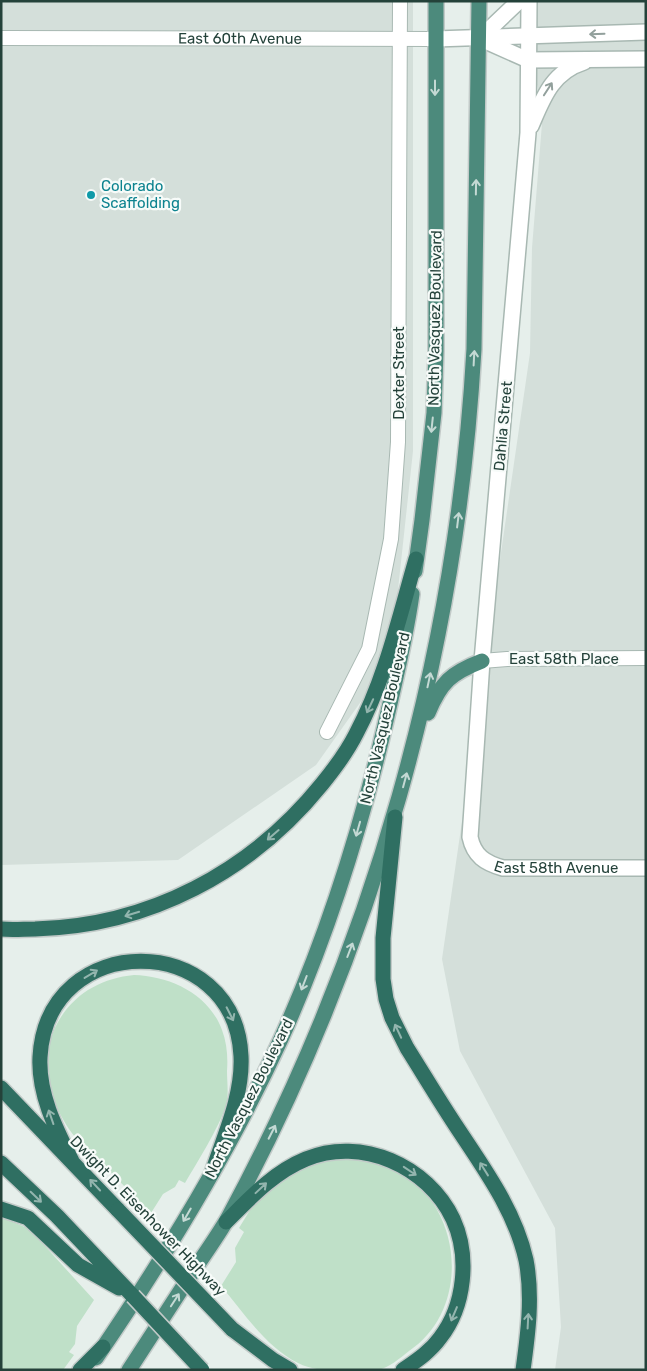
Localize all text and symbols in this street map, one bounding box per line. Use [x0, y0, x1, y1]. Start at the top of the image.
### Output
street label: East 60th Avenue [178, 29, 302, 48]
one-way arrow [589, 29, 606, 39]
one-way arrow [430, 80, 440, 96]
one-way arrow [544, 82, 554, 96]
place label: Colorado Scaffolding [101, 177, 180, 212]
one-way arrow [472, 179, 481, 195]
marker: Colorado Scaffolding [85, 189, 97, 201]
street label: North Vasquez Boulevard [424, 230, 446, 406]
street label: Dexter Street [390, 326, 408, 420]
one-way arrow [469, 350, 478, 366]
street label: Dahlia Street [490, 380, 516, 472]
one-way arrow [427, 417, 437, 433]
one-way arrow [453, 512, 463, 528]
street label: North Vasquez Boulevard [356, 630, 414, 806]
street label: East 58th Place [509, 650, 619, 668]
one-way arrow [425, 672, 434, 688]
one-way arrow [365, 698, 374, 713]
one-way arrow [400, 773, 410, 789]
one-way arrow [352, 821, 362, 837]
one-way arrow [266, 829, 279, 840]
street label: East 58th Avenue [492, 857, 618, 877]
one-way arrow [125, 909, 141, 919]
one-way arrow [346, 943, 355, 958]
one-way arrow [83, 969, 97, 979]
one-way arrow [299, 975, 308, 990]
one-way arrow [225, 1007, 235, 1022]
street label: North Vasquez Boulevard [201, 1016, 297, 1180]
one-way arrow [393, 1024, 402, 1039]
one-way arrow [46, 1109, 55, 1125]
one-way arrow [267, 1124, 277, 1139]
street label: Dwight D. Eisenhower Highway [66, 1132, 230, 1300]
one-way arrow [479, 1162, 489, 1176]
one-way arrow [402, 1166, 416, 1176]
one-way arrow [89, 1179, 101, 1192]
one-way arrow [255, 1182, 268, 1194]
one-way arrow [30, 1190, 42, 1202]
one-way arrow [182, 1208, 192, 1222]
one-way arrow [170, 1293, 180, 1307]
one-way arrow [448, 1306, 458, 1321]
one-way arrow [524, 1314, 533, 1330]

